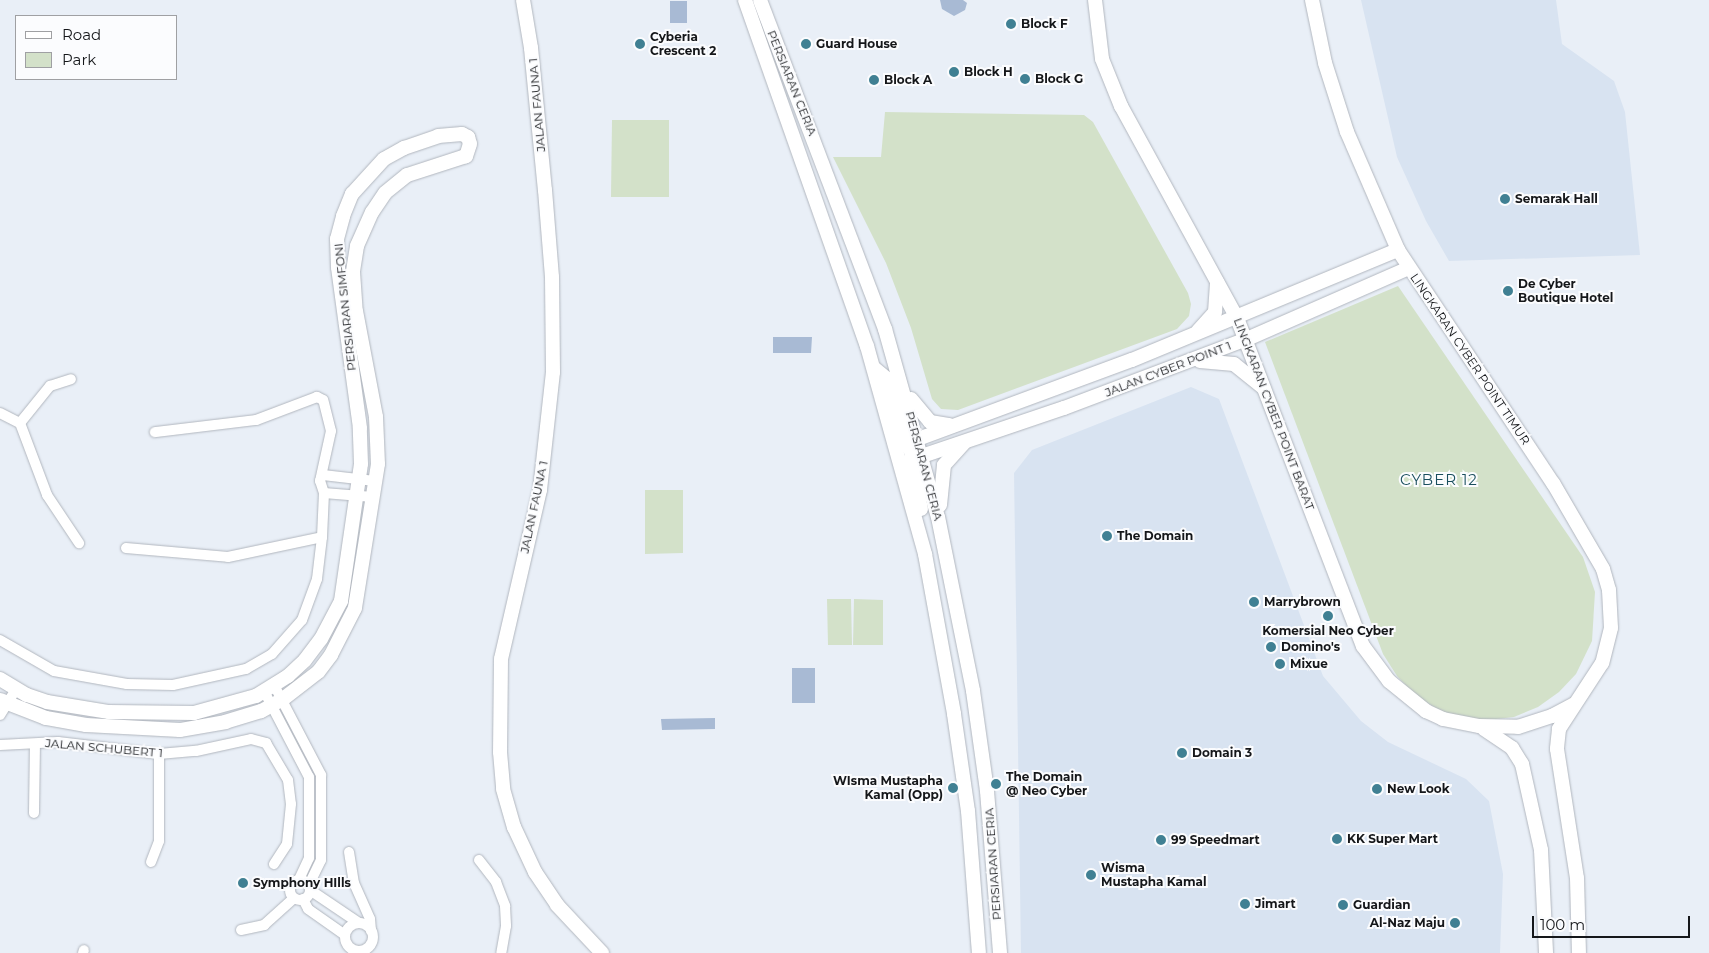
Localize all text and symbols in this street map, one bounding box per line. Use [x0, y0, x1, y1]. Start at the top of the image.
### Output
legend [15, 15, 178, 80]
place label: Block F [1021, 17, 1068, 31]
marker: Block F [1005, 18, 1017, 30]
text: Road [62, 25, 101, 44]
street label: PERSIARAN CERIA [764, 28, 820, 138]
place label: Cyberia Crescent 2 [650, 30, 716, 58]
place label: Guard House [816, 37, 897, 51]
marker: Cyberia Crescent 2 [634, 38, 646, 50]
marker: Guard House [800, 38, 812, 50]
text: Park [62, 50, 96, 69]
street label: JALAN FAUNA 1 [526, 58, 548, 152]
place label: Block H [964, 65, 1013, 79]
marker: Block H [948, 66, 960, 78]
place label: Block G [1035, 72, 1083, 86]
place label: Block A [884, 73, 932, 87]
marker: Block G [1019, 73, 1031, 85]
marker: Block A [868, 74, 880, 86]
place label: Semarak Hall [1515, 192, 1598, 206]
marker: Semarak Hall [1499, 193, 1511, 205]
street label: PERSIARAN SIMFONI [331, 242, 359, 372]
street label: LINGKARAN CYBER POINT TIMUR [1407, 271, 1533, 447]
place label: De Cyber Boutique Hotel [1518, 277, 1613, 305]
marker: De Cyber Boutique Hotel [1502, 285, 1514, 297]
street label: LINGKARAN CYBER POINT BARAT [1231, 316, 1317, 512]
street label: JALAN CYBER POINT 1 [1103, 338, 1233, 400]
street label: PERSIARAN CERIA [902, 410, 946, 522]
street label: JALAN FAUNA 1 [517, 460, 551, 554]
district label: CYBER 12 [1399, 471, 1479, 489]
place label: The Domain [1117, 529, 1193, 543]
marker: The Domain [1101, 530, 1113, 542]
place label: Marrybrown [1264, 595, 1341, 609]
marker: Marrybrown [1248, 596, 1260, 608]
marker: Komersial Neo Cyber [1322, 610, 1334, 622]
place label: Komersial Neo Cyber [1262, 624, 1394, 638]
place label: Domino's [1281, 640, 1340, 654]
marker: Domino's [1265, 641, 1277, 653]
place label: Mixue [1290, 657, 1328, 671]
marker: Mixue [1274, 658, 1286, 670]
street label: JALAN SCHUBERT 1 [45, 736, 163, 760]
place label: Domain 3 [1192, 746, 1252, 760]
marker: Domain 3 [1176, 747, 1188, 759]
place label: The Domain @ Neo Cyber [1006, 770, 1087, 798]
place label: WIsma Mustapha Kamal (Opp) [833, 774, 943, 802]
marker: The Domain @ Neo Cyber [990, 778, 1002, 790]
marker: WIsma Mustapha Kamal (Opp) [947, 782, 959, 794]
place label: New Look [1387, 782, 1450, 796]
marker: New Look [1371, 783, 1383, 795]
street label: PERSIARAN CERIA [982, 807, 1004, 921]
place label: KK Super Mart [1347, 832, 1438, 846]
place label: 99 Speedmart [1171, 833, 1260, 847]
marker: KK Super Mart [1331, 833, 1343, 845]
marker: 99 Speedmart [1155, 834, 1167, 846]
place label: Wisma Mustapha Kamal [1101, 861, 1207, 889]
marker: Wisma Mustapha Kamal [1085, 869, 1097, 881]
place label: Symphony HIlls [253, 876, 351, 890]
marker: Symphony HIlls [237, 877, 249, 889]
place label: Jimart [1255, 897, 1296, 911]
marker: Jimart [1239, 898, 1251, 910]
place label: Guardian [1353, 898, 1411, 912]
marker: Guardian [1337, 899, 1349, 911]
scale bar [1534, 906, 1692, 938]
text: 100 m [1540, 915, 1585, 934]
place label: Al-Naz Maju [1370, 916, 1445, 930]
marker: Al-Naz Maju [1449, 917, 1461, 929]

